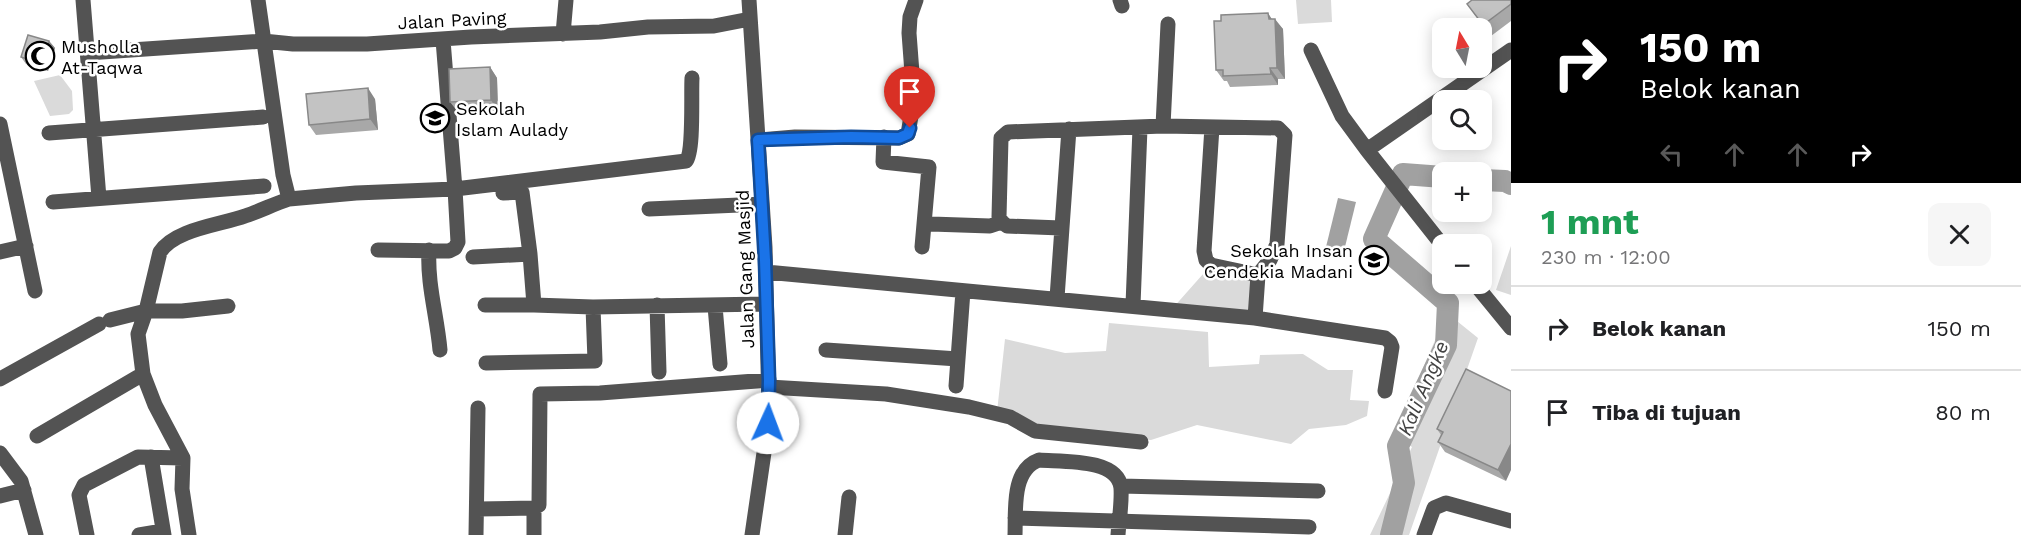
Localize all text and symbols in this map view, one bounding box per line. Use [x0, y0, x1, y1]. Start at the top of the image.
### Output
street label: Jalan Paving [397, 7, 507, 33]
north arrow [1432, 18, 1492, 78]
map controls [1432, 18, 1492, 294]
text: 150 m [1640, 23, 1761, 72]
icon: right [1541, 24, 1619, 102]
place label: Musholla At-Taqwa [61, 36, 143, 78]
mosque icon: Musholla At-Taqwa [24, 40, 56, 72]
pin [884, 66, 935, 128]
text: Belok kanan [1640, 73, 1801, 105]
icon: arrive [893, 75, 926, 108]
button: search [1432, 90, 1492, 150]
place label: Sekolah Islam Aulady [456, 98, 569, 140]
school or university icon: Sekolah Islam Aulady [419, 102, 451, 134]
icon: left [1655, 138, 1688, 171]
icon: ahead [1718, 138, 1751, 171]
icon: ahead [1781, 138, 1814, 171]
icon: right [1844, 138, 1877, 171]
button: + [1432, 162, 1492, 222]
street label: Jalan Gang Masjid [732, 189, 758, 349]
text: 1 mnt [1541, 201, 1639, 243]
button: close [1928, 203, 1991, 266]
button: − [1432, 234, 1492, 294]
place label: Sekolah Insan Cendekia Madani [1204, 240, 1353, 282]
school or university icon: Sekolah Insan Cendekia Madani [1358, 244, 1390, 276]
text: 230 m · 12:00 [1541, 245, 1671, 269]
icon: right [1541, 312, 1574, 345]
text: Belok kanan [1592, 316, 1726, 341]
text: 150 m [1927, 316, 1991, 341]
water label: Kali Angke [1392, 337, 1454, 439]
position arrow [736, 391, 800, 455]
icon: arrive [1541, 396, 1574, 429]
text: Tiba di tujuan [1592, 400, 1741, 425]
text: 80 m [1935, 400, 1991, 425]

